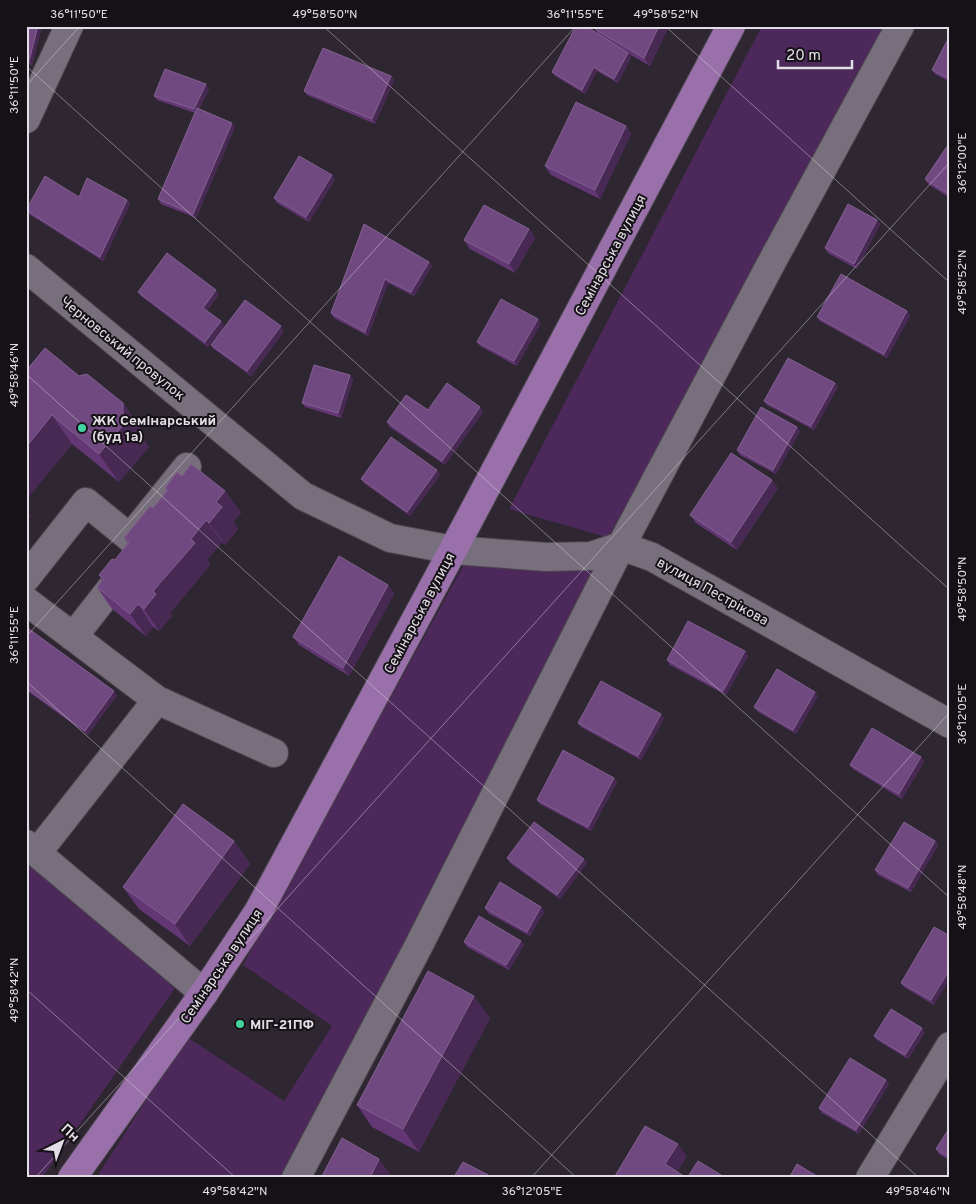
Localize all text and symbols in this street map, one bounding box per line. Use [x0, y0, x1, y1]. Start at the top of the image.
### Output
text: 36°11'50"E [50, 7, 108, 23]
text: 49°58'50"N [292, 7, 358, 23]
text: 36°11'55"E [546, 7, 604, 23]
text: 49°58'52"N [634, 7, 698, 23]
scale bar [778, 38, 852, 70]
text: 20 m [786, 47, 821, 66]
text: 36°11'50"E [7, 56, 23, 114]
text: 36°12'00"E [955, 132, 971, 194]
street label: Семінарська вулиця [572, 192, 650, 319]
text: 49°58'52"N [955, 250, 971, 314]
street label: Черновський провулок [56, 294, 188, 405]
text: 49°58'46"N [7, 343, 23, 407]
place label: ЖК Семінарський (буд 1а) [92, 413, 216, 446]
marker: ЖК Семінарський (буд 1а) [76, 422, 88, 434]
street label: Семінарська вулиця [381, 550, 459, 677]
street label: вулиця Пестрікова [654, 555, 771, 630]
text: 49°58'50"N [955, 556, 971, 622]
text: 36°11'55"E [7, 606, 23, 664]
text: 36°12'05"E [955, 684, 971, 744]
text: 49°58'48"N [955, 865, 971, 929]
street label: Семінарська вулиця [178, 906, 267, 1027]
text: 49°58'42"N [7, 958, 23, 1022]
place label: МіГ-21ПФ [250, 1017, 314, 1034]
marker: МіГ-21ПФ [234, 1018, 246, 1030]
north arrow [38, 1116, 88, 1166]
text: Пн [57, 1121, 82, 1146]
text: 49°58'42"N [203, 1184, 267, 1200]
text: 36°12'05"E [502, 1184, 562, 1200]
text: 49°58'46"N [886, 1184, 950, 1200]

